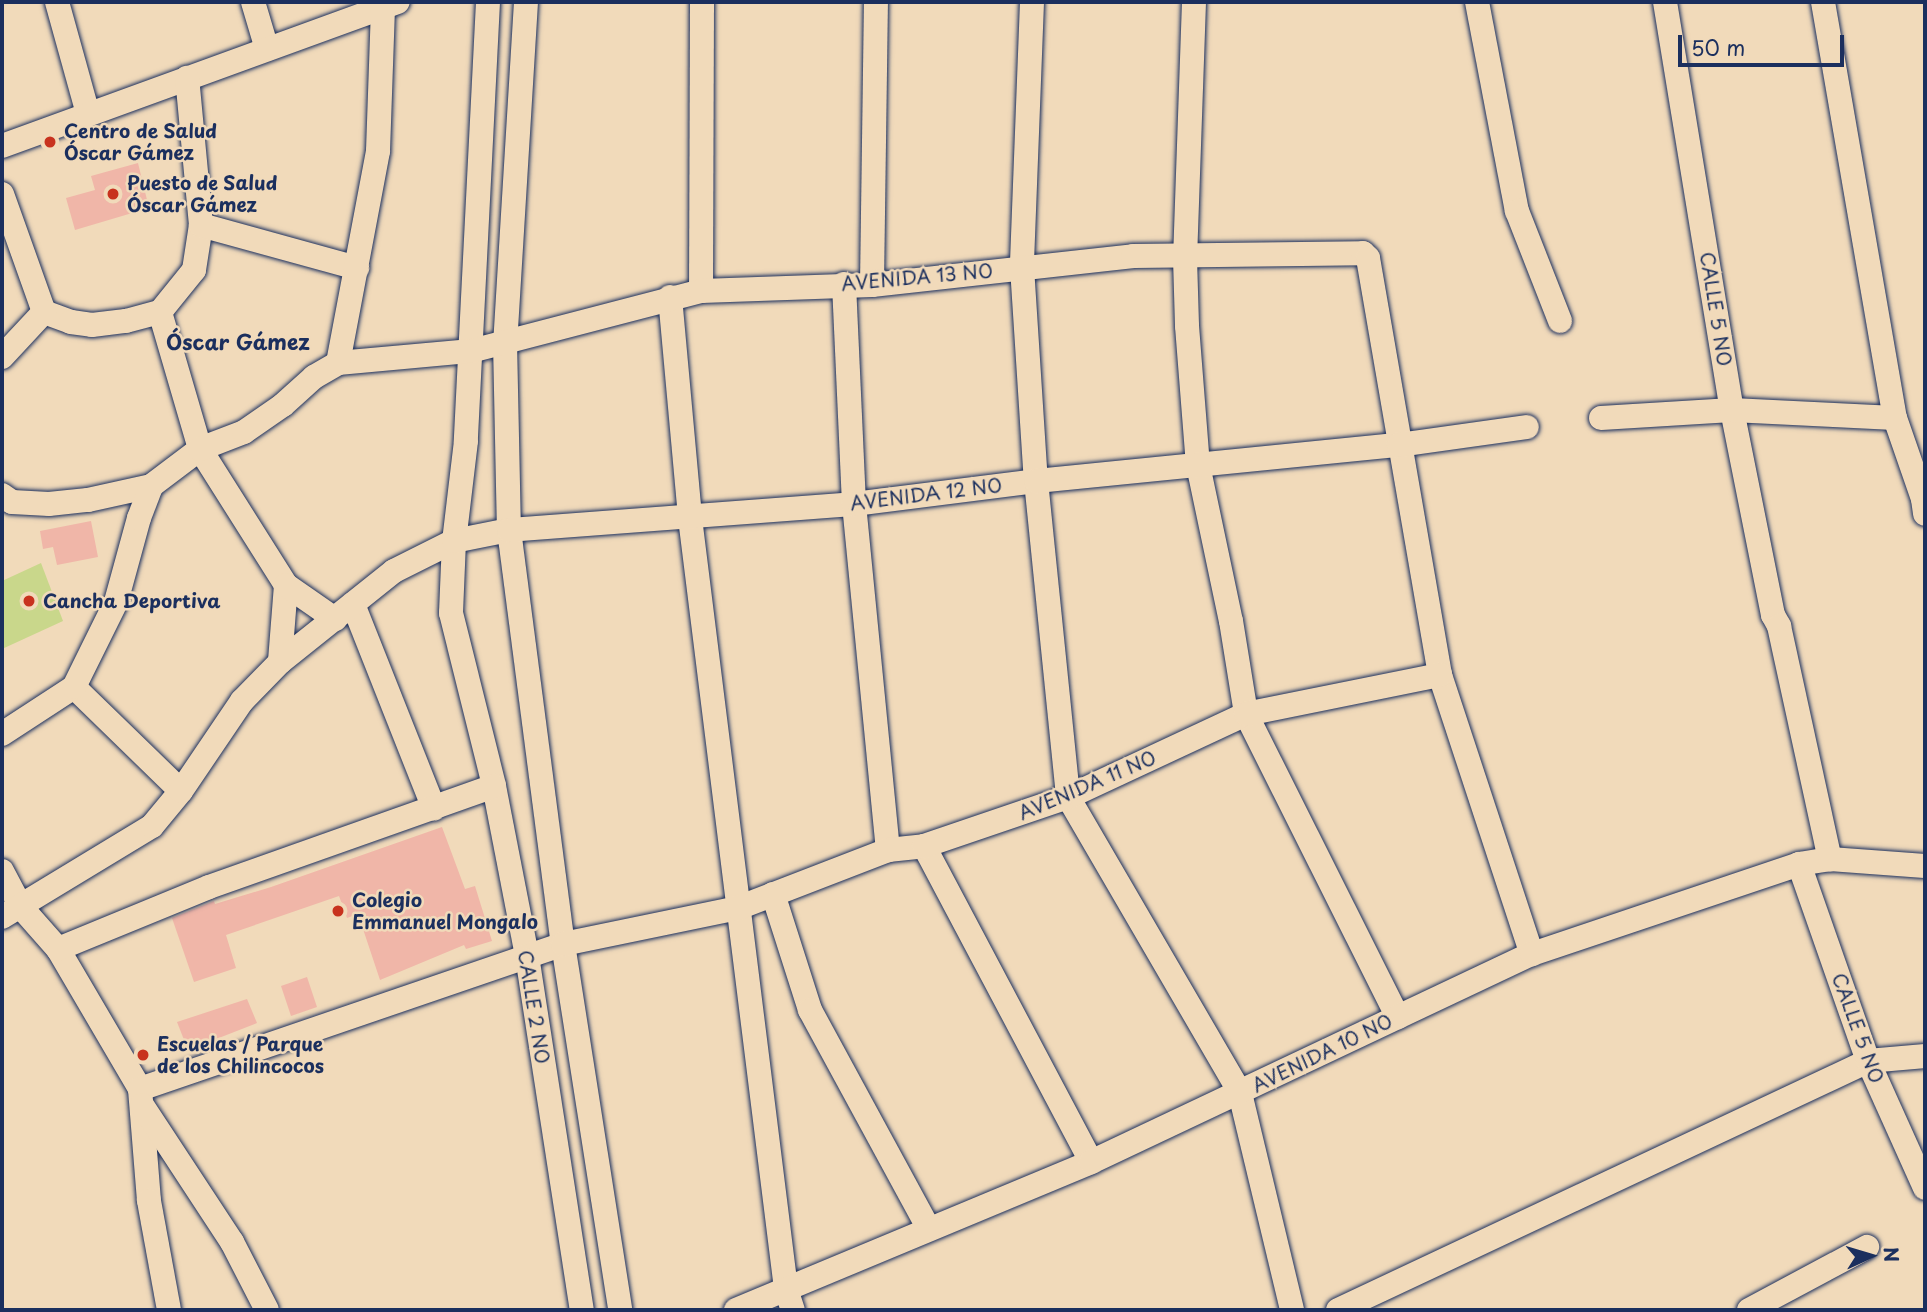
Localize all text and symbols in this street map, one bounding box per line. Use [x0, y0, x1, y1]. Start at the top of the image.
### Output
scale bar [1682, 21, 1848, 65]
text: 50 m [1691, 31, 1745, 63]
place label: Centro de Salud Óscar Gámez [64, 120, 219, 164]
marker: Centro de Salud Óscar Gámez [42, 134, 58, 150]
place label: Puesto de Salud Óscar Gámez [127, 172, 280, 216]
marker: Puesto de Salud Óscar Gámez [105, 186, 121, 202]
street label: CALLE 5 NO [1696, 249, 1736, 369]
street label: AVENIDA 13 NO [840, 259, 994, 295]
district label: Óscar Gámez [166, 328, 310, 354]
street label: AVENIDA 12 NO [849, 473, 1003, 515]
place label: Cancha Deportiva [43, 590, 220, 612]
marker: Cancha Deportiva [21, 593, 37, 609]
street label: AVENIDA 11 NO [1015, 746, 1159, 824]
place label: Colegio Emmanuel Mongalo [352, 889, 539, 933]
marker: Colegio Emmanuel Mongalo [330, 903, 346, 919]
street label: CALLE 2 NO [513, 947, 555, 1067]
street label: CALLE 5 NO [1827, 969, 1889, 1087]
street label: AVENIDA 10 NO [1248, 1009, 1396, 1097]
place label: Escuelas / Parque de los Chilincocos [157, 1033, 325, 1077]
marker: Escuelas / Parque de los Chilincocos [135, 1047, 151, 1063]
north arrow [1836, 1221, 1906, 1291]
text: N [1877, 1246, 1906, 1263]

